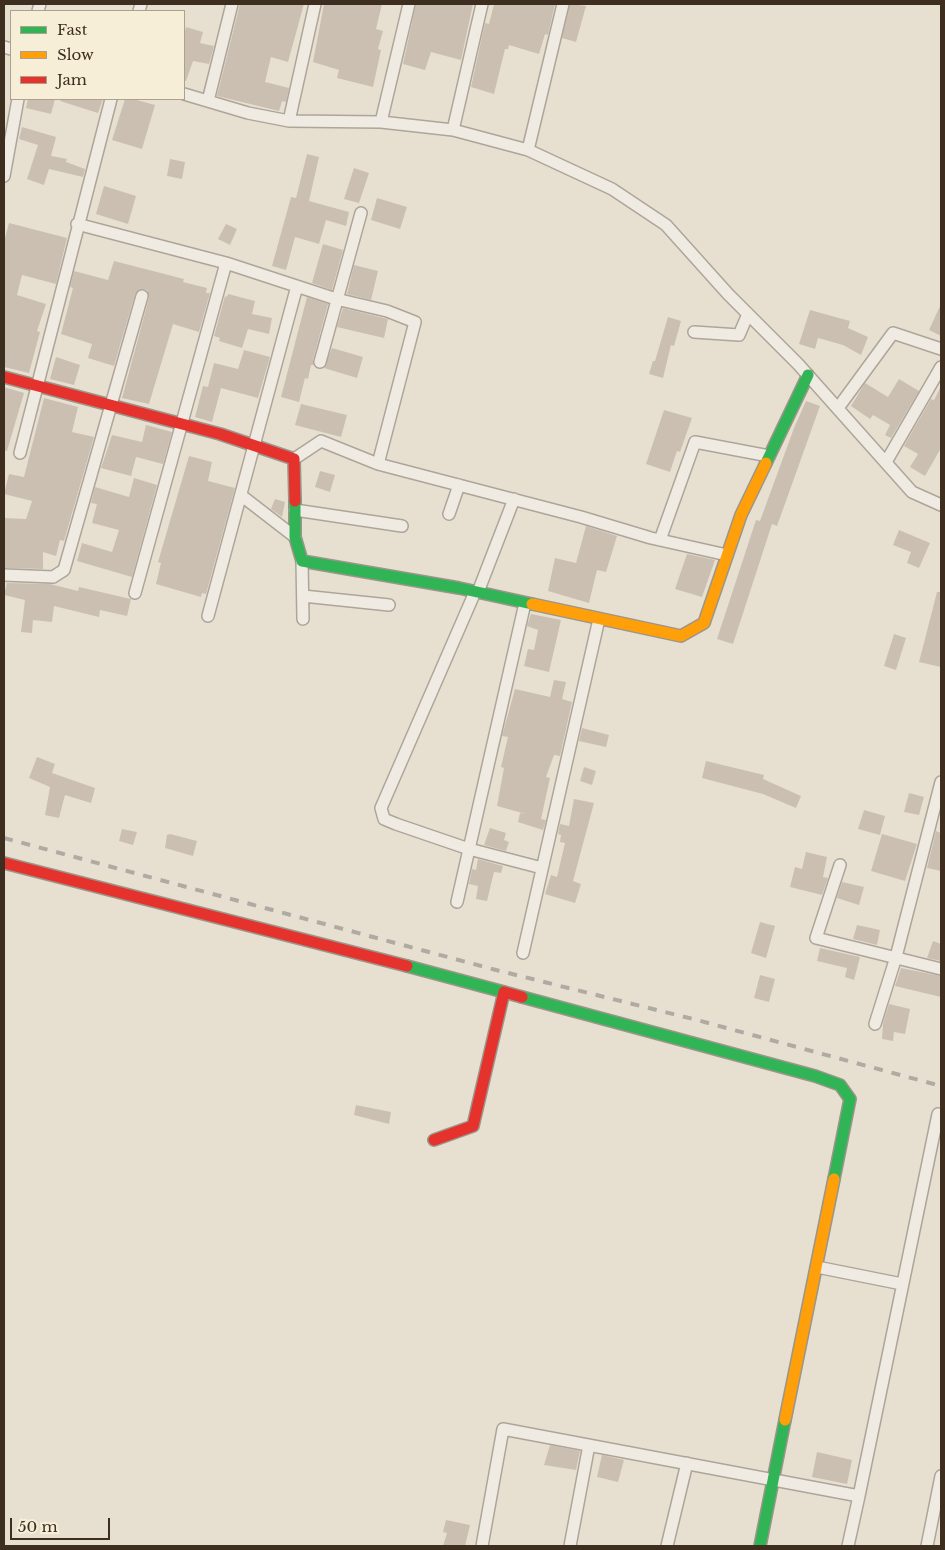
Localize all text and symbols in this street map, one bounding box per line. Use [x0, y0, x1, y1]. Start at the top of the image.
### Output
legend [10, 10, 185, 100]
text: Fast [57, 20, 87, 39]
text: Slow [57, 45, 94, 64]
text: Jam [57, 70, 87, 89]
scale bar [12, 1508, 112, 1540]
text: 50 m [18, 1517, 58, 1536]

